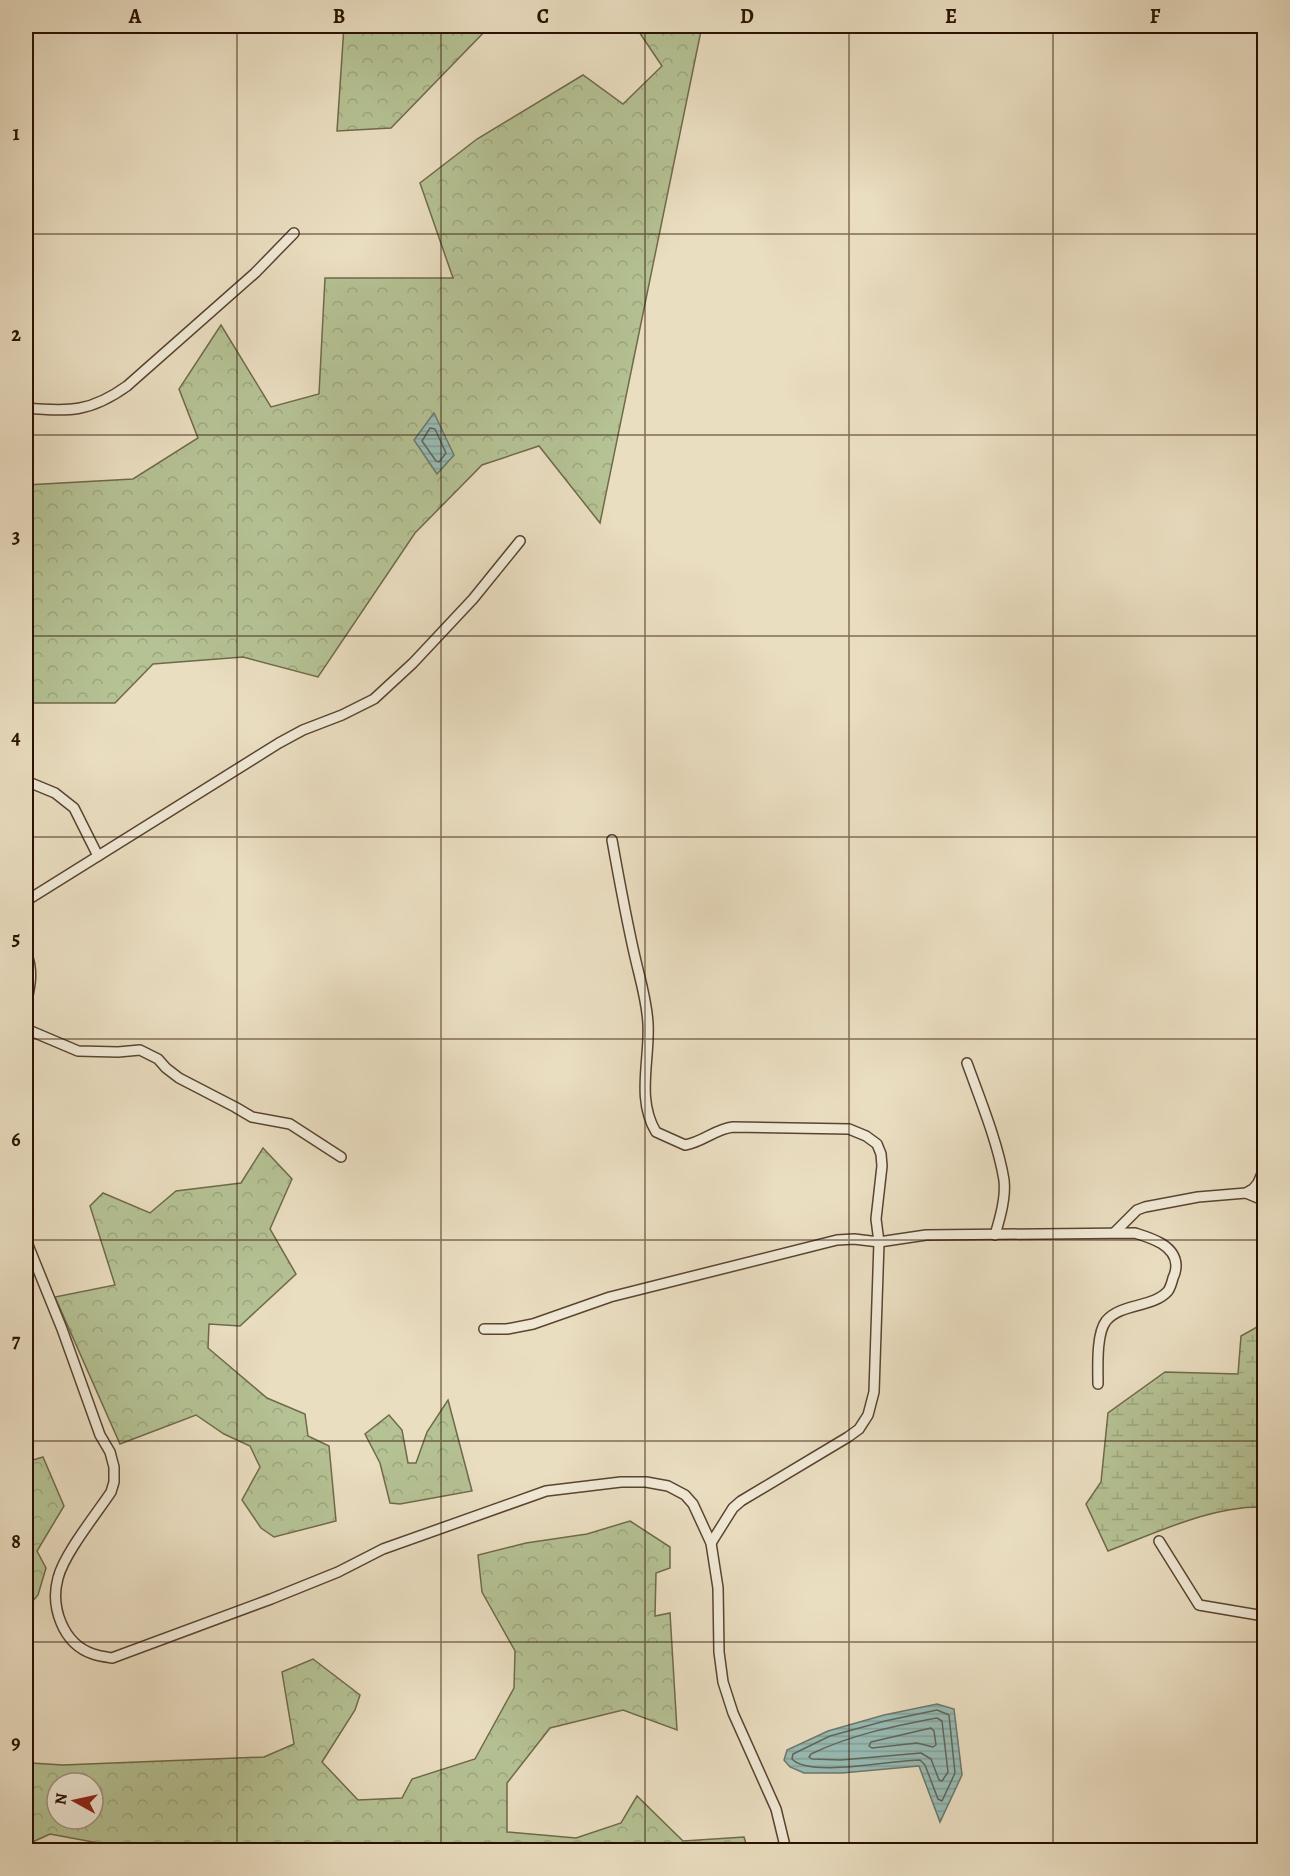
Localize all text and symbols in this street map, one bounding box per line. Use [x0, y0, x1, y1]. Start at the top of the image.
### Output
text: A [128, 3, 142, 30]
text: B [333, 3, 345, 30]
text: C [537, 3, 549, 30]
text: D [740, 3, 754, 30]
text: E [945, 3, 957, 30]
text: F [1150, 3, 1161, 30]
text: 1 [12, 120, 20, 147]
text: 2 [11, 321, 21, 348]
text: 3 [12, 523, 20, 550]
text: 4 [11, 724, 21, 751]
text: 5 [12, 925, 20, 952]
text: 6 [11, 1126, 21, 1153]
text: 7 [12, 1327, 21, 1354]
text: 8 [11, 1528, 21, 1555]
text: 9 [11, 1729, 21, 1756]
north arrow [45, 1771, 105, 1831]
text: N [49, 1791, 73, 1806]

